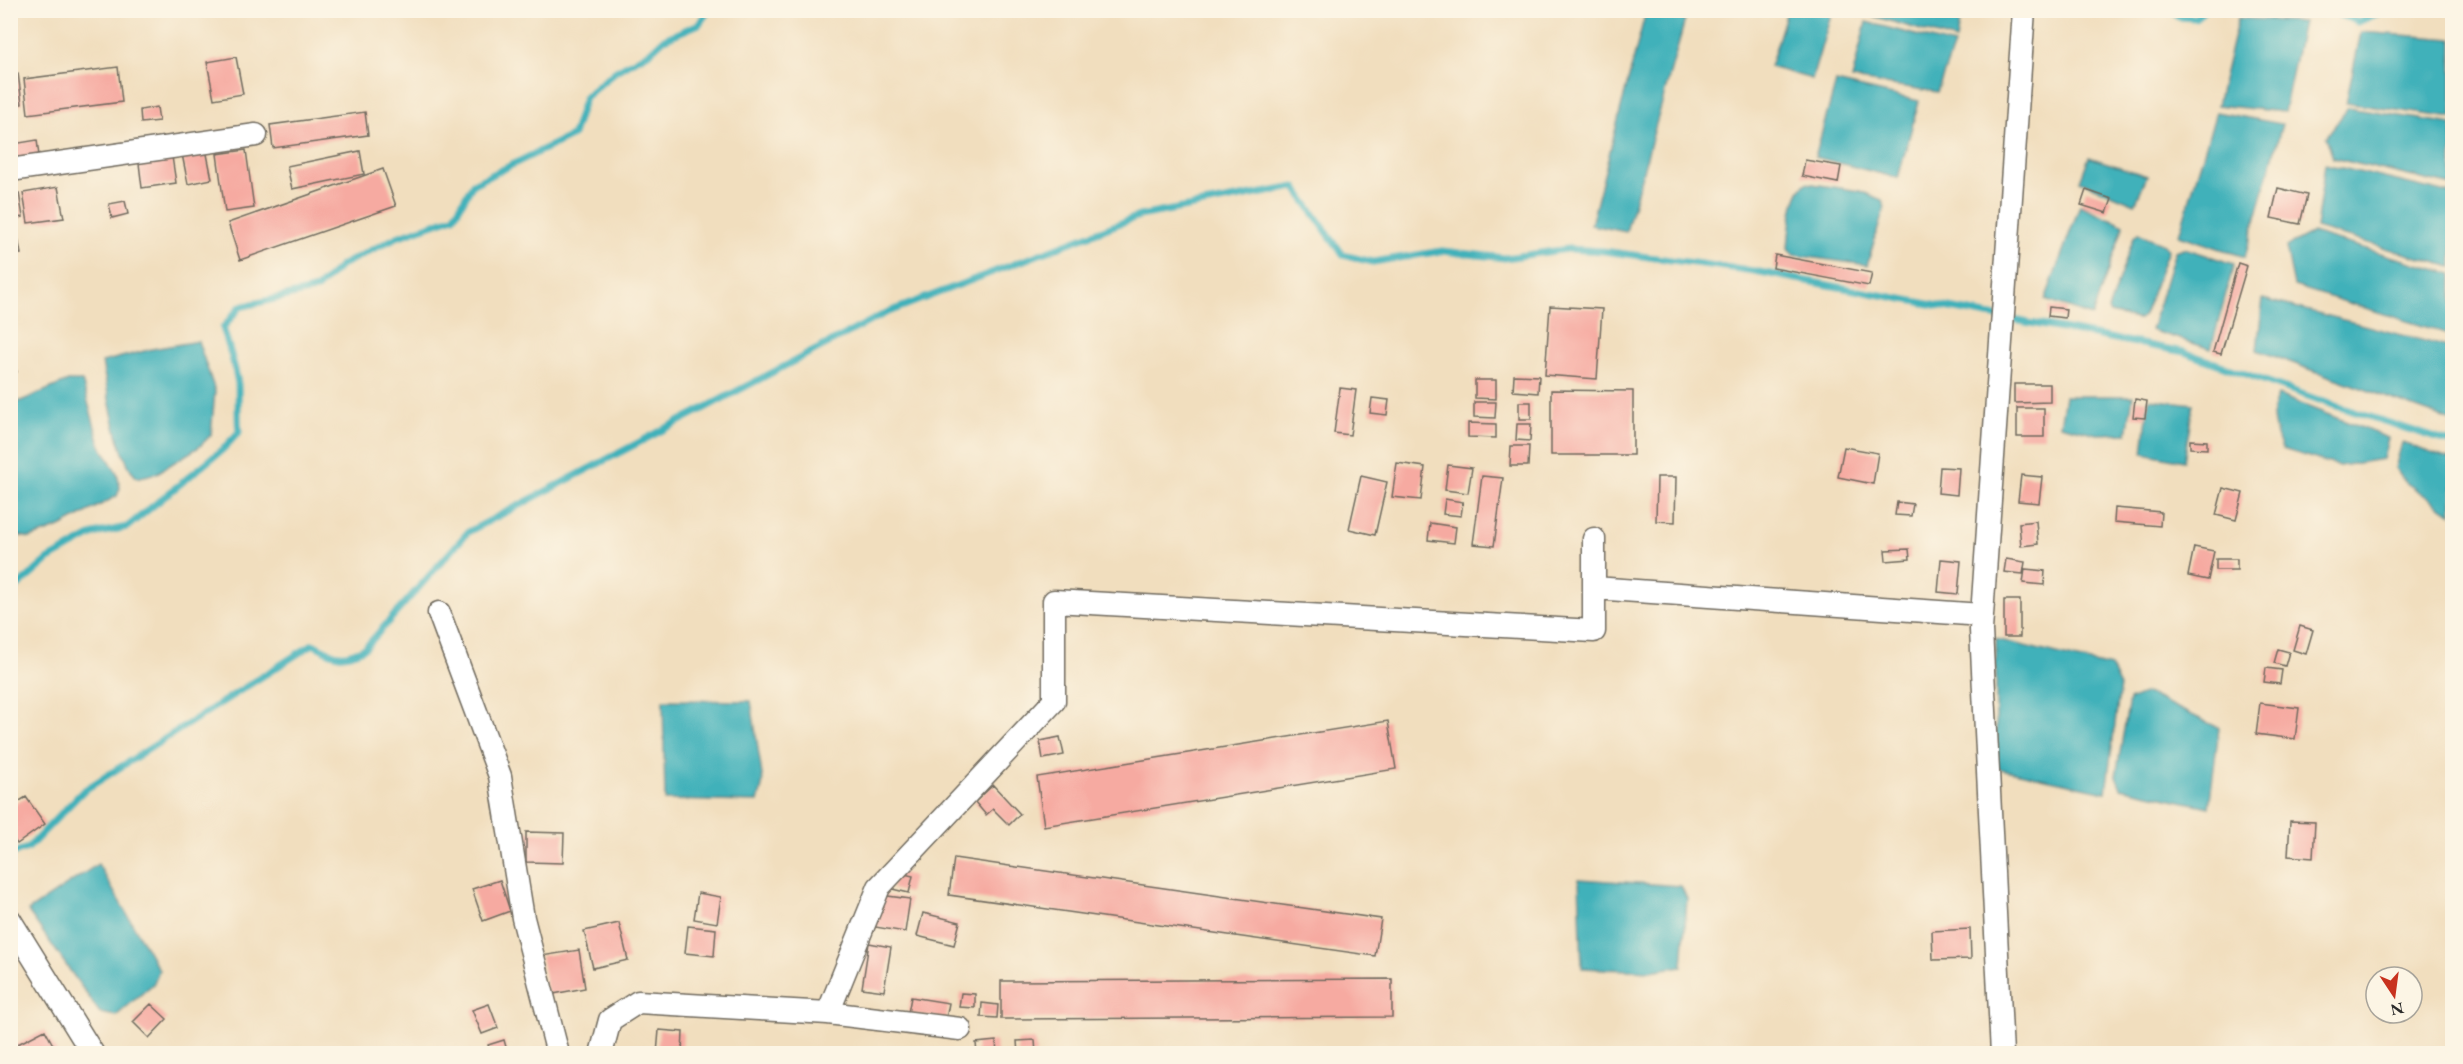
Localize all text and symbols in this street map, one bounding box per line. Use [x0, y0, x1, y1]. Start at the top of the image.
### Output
north arrow [2364, 965, 2424, 1025]
text: N [2389, 997, 2406, 1021]

